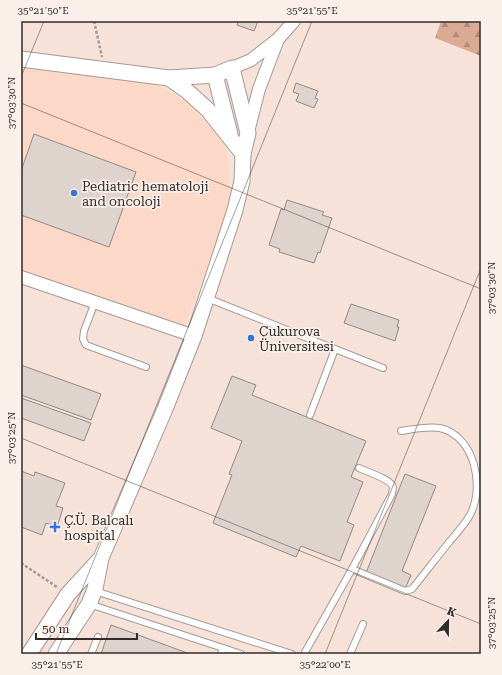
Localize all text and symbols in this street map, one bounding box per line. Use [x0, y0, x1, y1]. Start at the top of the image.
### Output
text: 35°21'50"E [17, 5, 69, 16]
text: 35°21'55"E [286, 5, 338, 16]
text: 37°03'30"N [6, 77, 17, 129]
place label: Pediatric hematoloji and oncoloji [82, 179, 209, 209]
marker: Pediatric hematoloji and oncoloji [69, 188, 79, 198]
text: 37°03'30"N [486, 262, 497, 314]
place label: Çukurova Üniversitesi [259, 324, 334, 354]
marker: Çukurova Üniversitesi [246, 333, 256, 343]
text: 37°03'25"N [6, 412, 17, 464]
place label: Ç.Ü. Balcalı hospital [64, 512, 133, 543]
marker: Ç.Ü. Balcalı hospital [49, 521, 61, 533]
text: 37°03'25"N [486, 597, 497, 649]
north arrow [428, 601, 468, 641]
text: K [445, 605, 458, 620]
scale bar [36, 615, 137, 641]
text: 50 m [42, 622, 69, 636]
text: 35°21'55"E [31, 659, 83, 670]
text: 35°22'00"E [299, 659, 351, 670]

